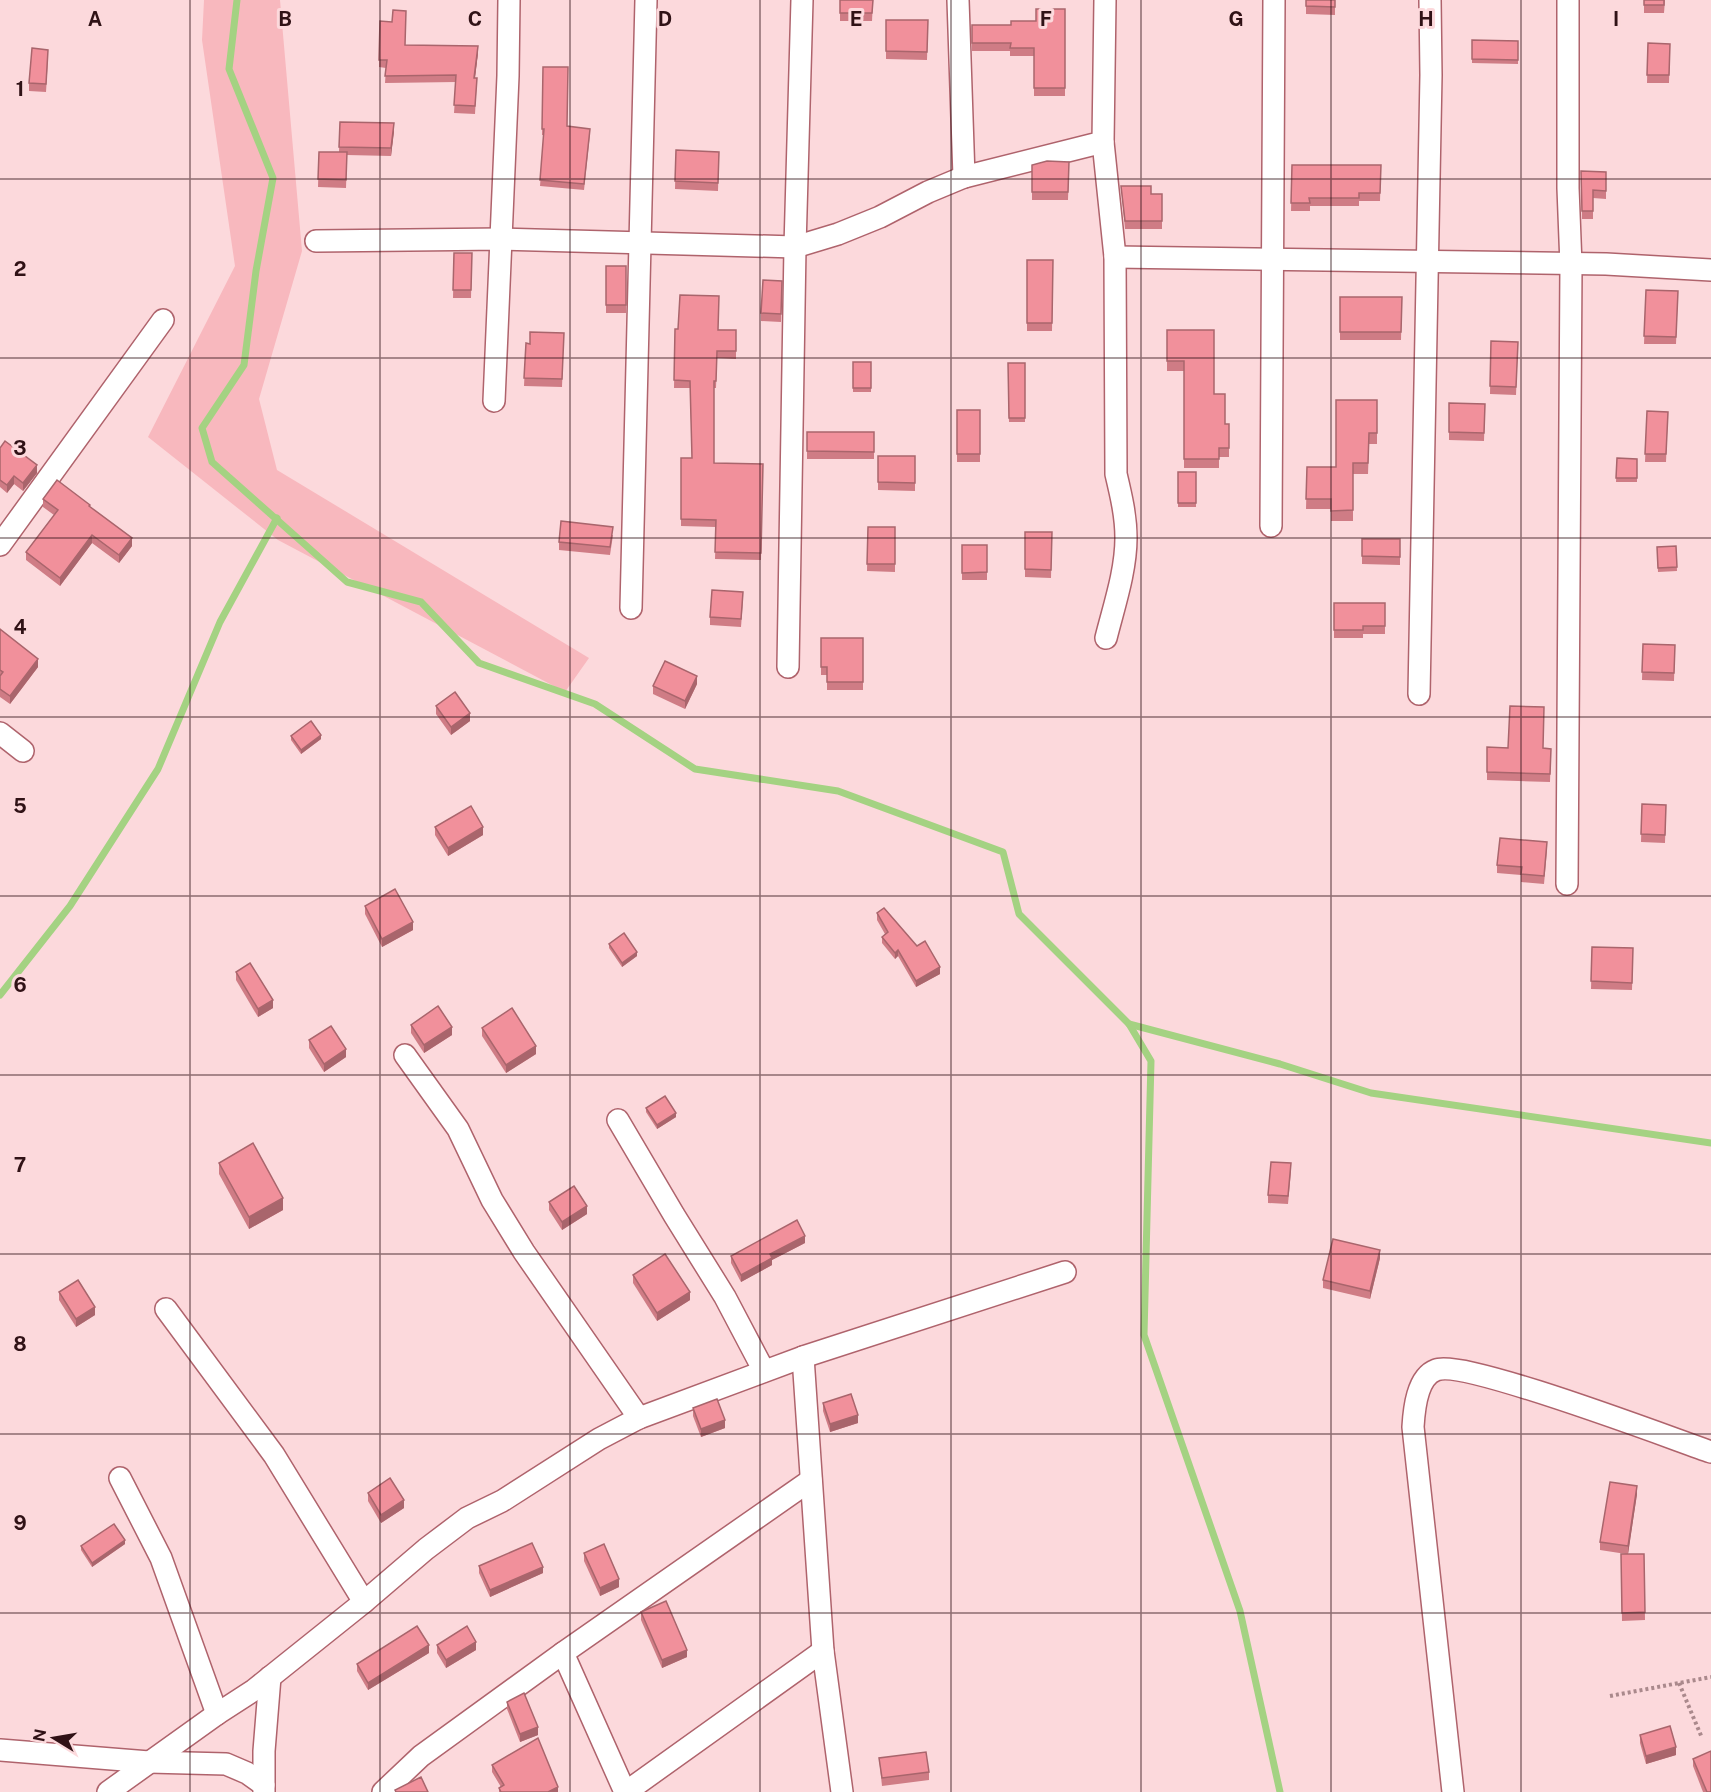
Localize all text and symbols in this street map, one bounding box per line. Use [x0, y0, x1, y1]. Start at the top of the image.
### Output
text: A [88, 7, 102, 31]
text: B [278, 7, 292, 31]
text: C [468, 7, 482, 31]
text: D [658, 7, 672, 31]
text: E [850, 7, 862, 31]
text: F [1040, 7, 1052, 31]
text: G [1228, 7, 1244, 31]
text: H [1418, 7, 1434, 31]
text: I [1613, 7, 1619, 31]
text: 1 [16, 77, 24, 101]
text: 2 [14, 257, 26, 281]
text: 3 [13, 436, 27, 460]
text: 4 [13, 615, 27, 639]
text: 5 [13, 794, 27, 818]
text: 6 [13, 973, 27, 997]
text: 7 [14, 1153, 26, 1177]
text: 8 [13, 1332, 27, 1356]
text: 9 [13, 1511, 27, 1535]
north arrow [24, 1708, 84, 1768]
text: N [29, 1727, 50, 1743]

